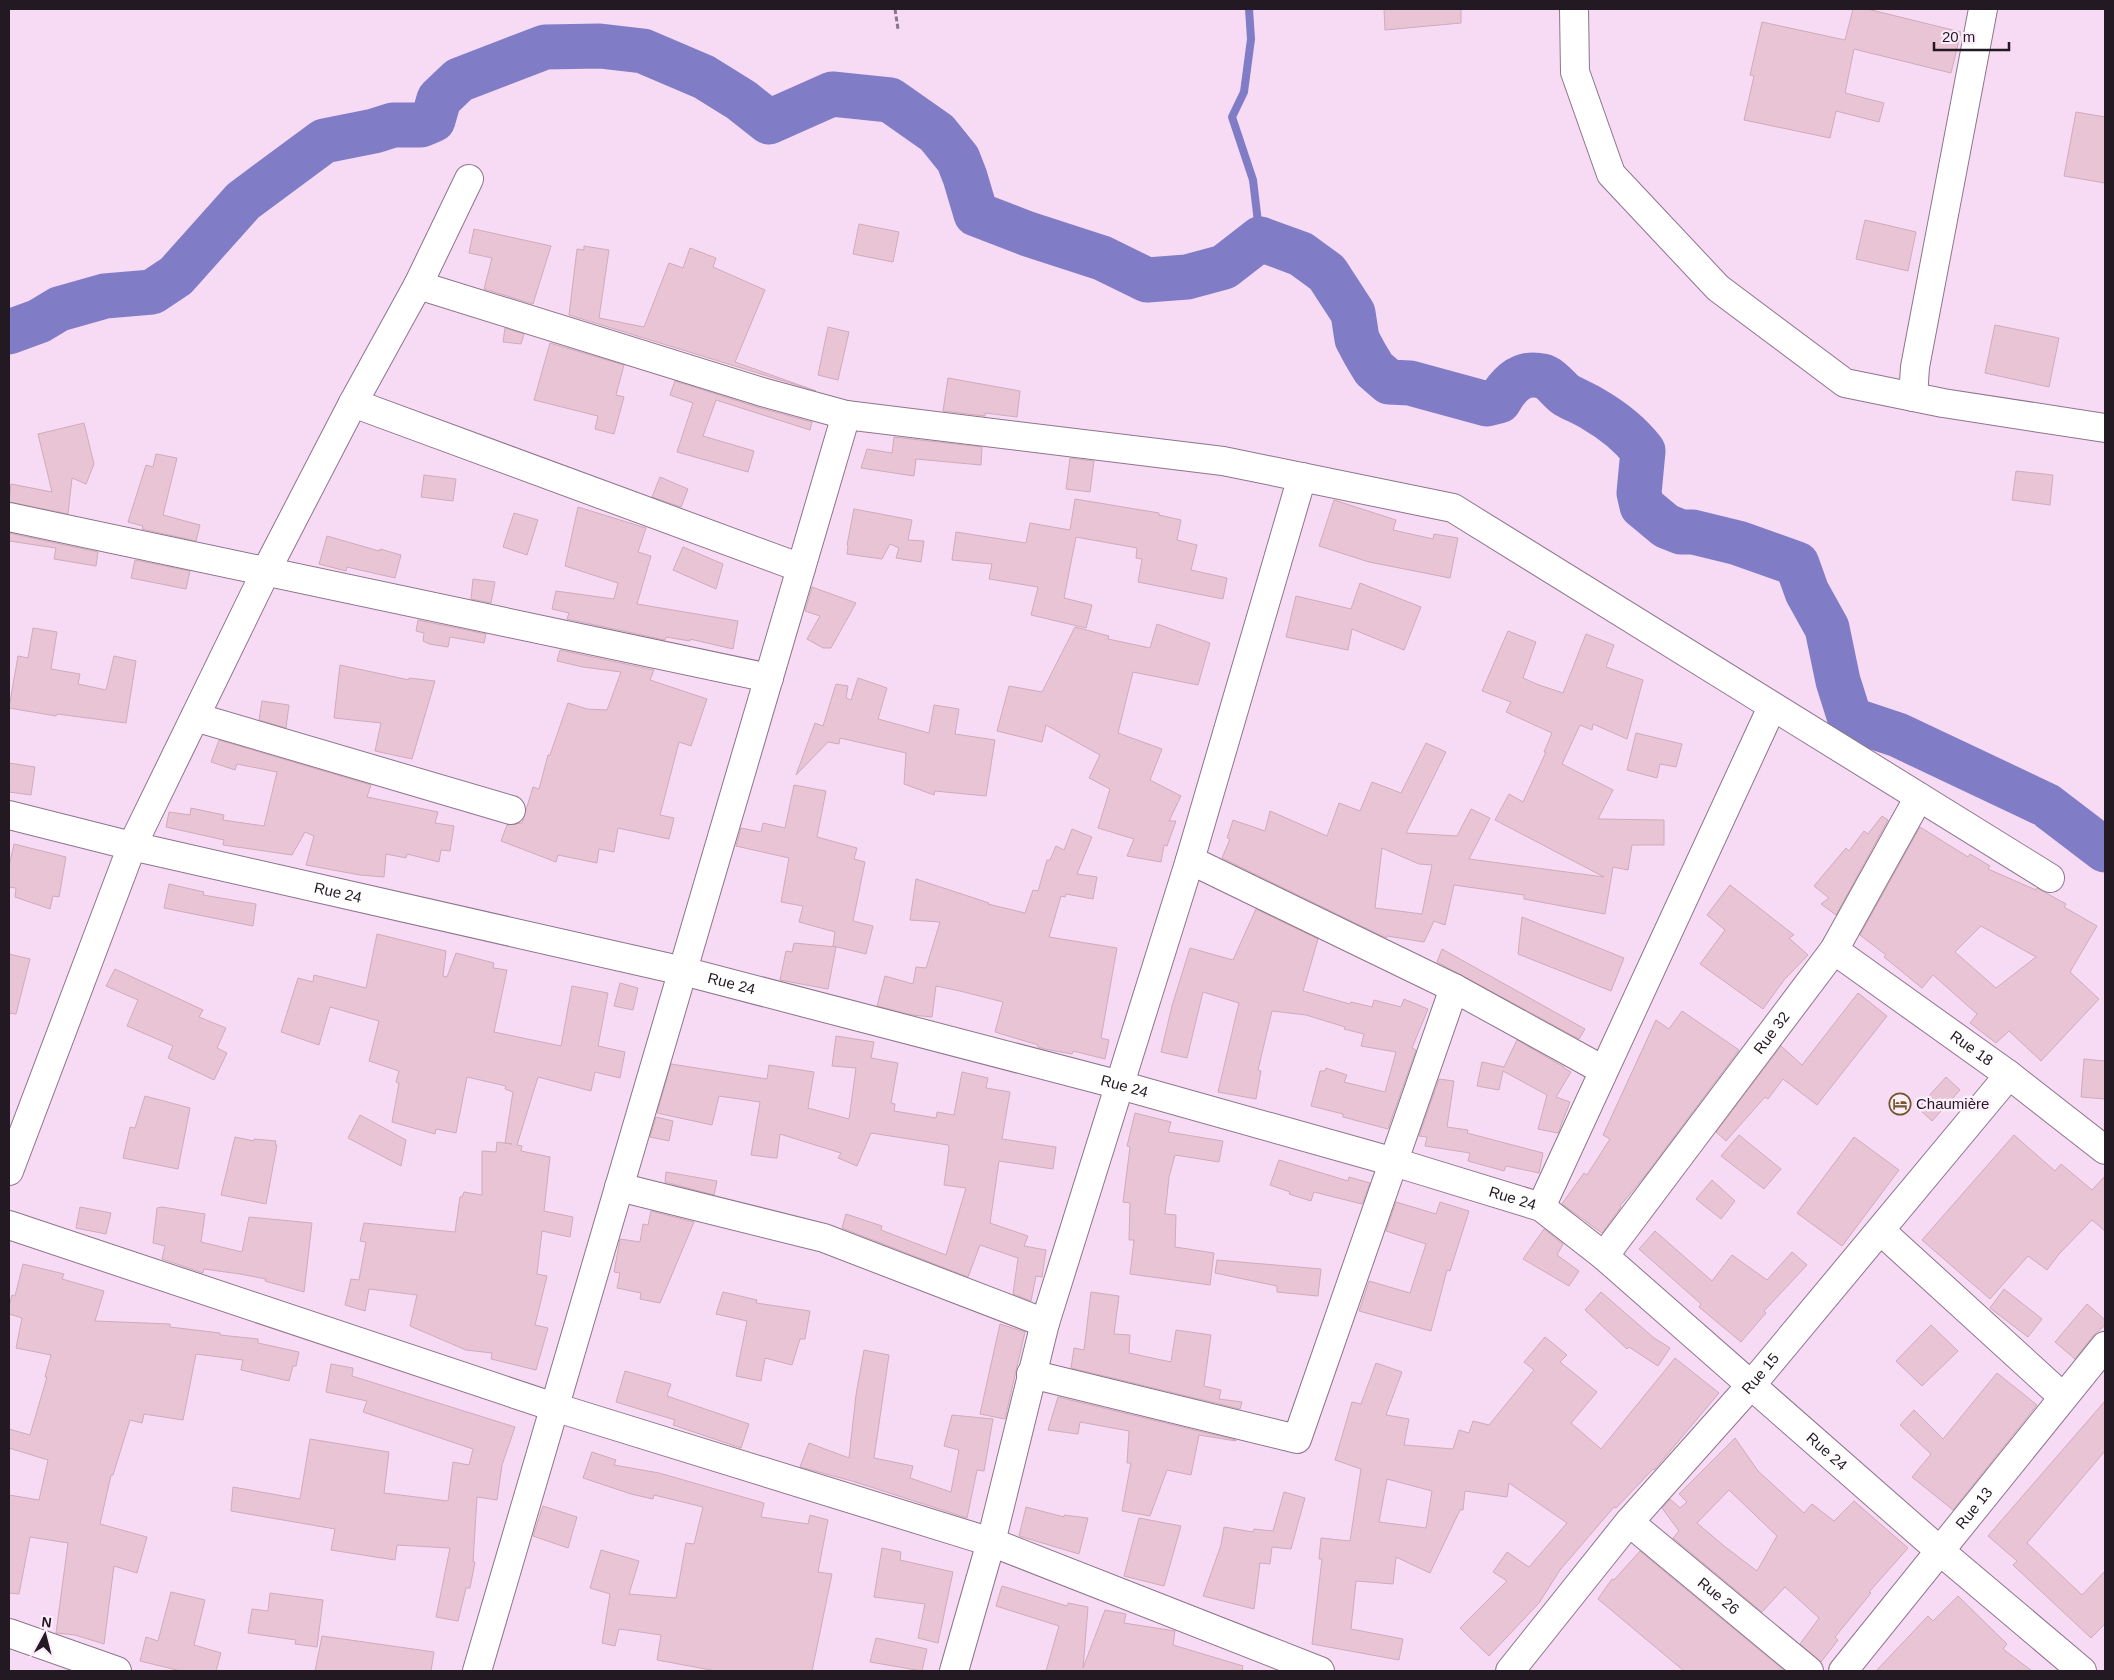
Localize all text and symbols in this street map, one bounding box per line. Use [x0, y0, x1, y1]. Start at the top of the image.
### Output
scale bar [1934, 20, 2009, 52]
text: 20 m [1942, 28, 1975, 45]
street label: Rue 24 [313, 879, 364, 906]
street label: Rue 24 [706, 969, 757, 998]
street label: Rue 32 [1750, 1008, 1793, 1057]
street label: Rue 18 [1947, 1027, 1996, 1069]
street label: Rue 24 [1099, 1071, 1150, 1100]
hotel icon: Chaumière [1888, 1092, 1912, 1116]
place label: Chaumière [1916, 1095, 1989, 1112]
street label: Rue 24 [1487, 1183, 1538, 1213]
street label: Rue 15 [1738, 1349, 1782, 1397]
street label: Rue 24 [1803, 1429, 1851, 1474]
street label: Rue 13 [1952, 1484, 1996, 1532]
street label: Rue 26 [1695, 1574, 1743, 1618]
north arrow [20, 1610, 70, 1660]
text: N [41, 1614, 53, 1631]

